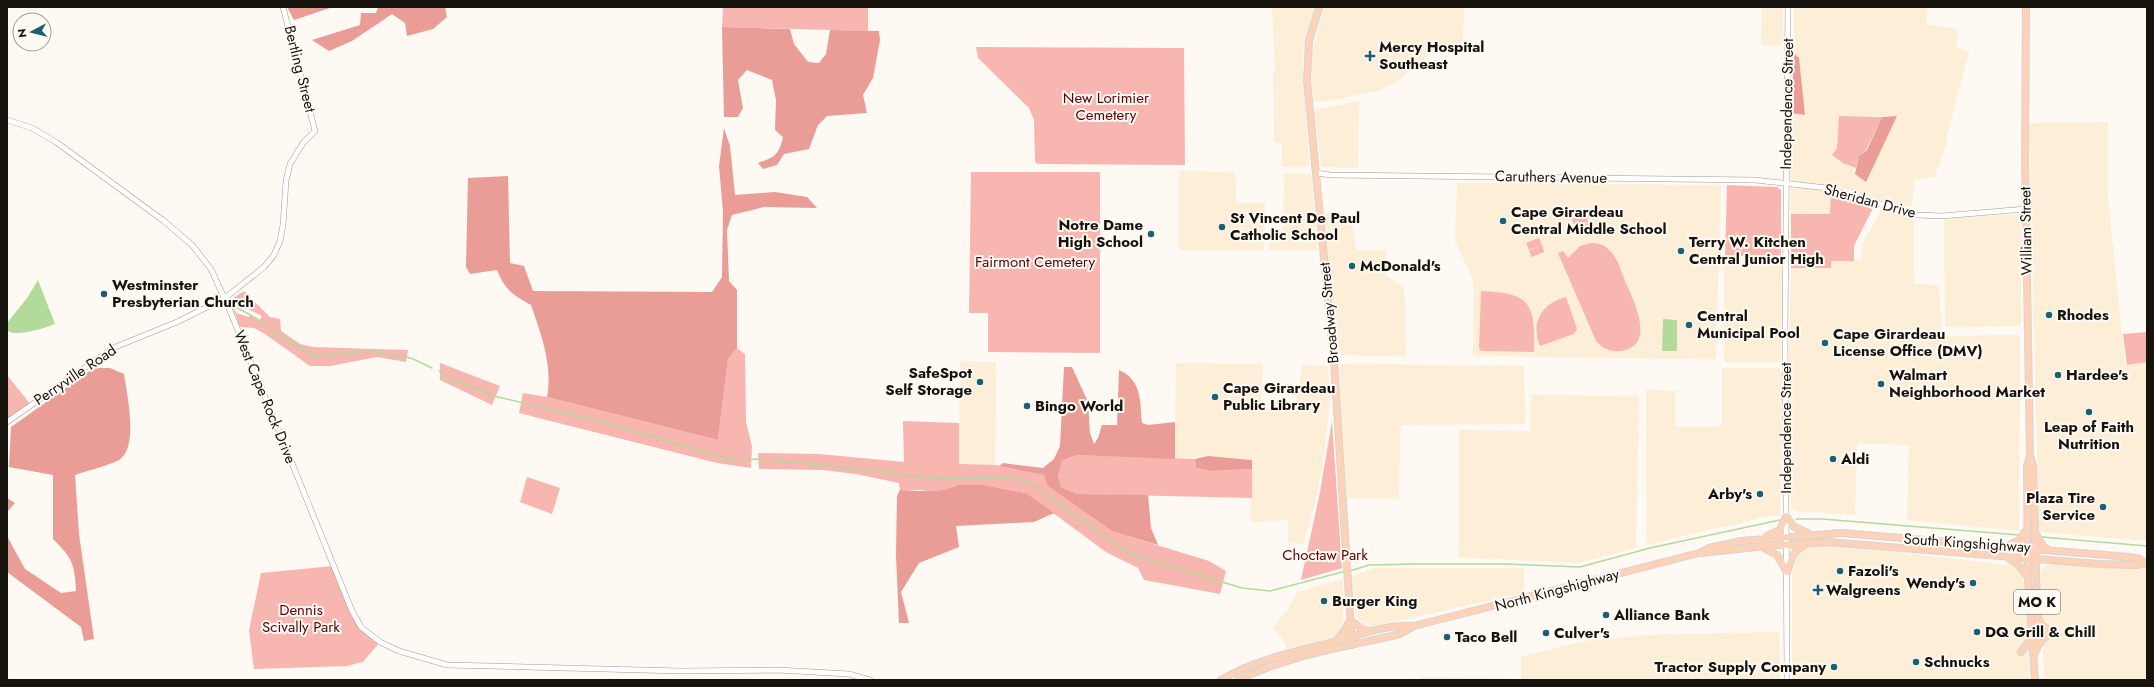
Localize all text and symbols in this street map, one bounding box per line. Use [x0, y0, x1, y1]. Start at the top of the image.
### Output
north arrow [12, 12, 52, 52]
street label: Bertling Street [279, 23, 322, 115]
text: N [14, 28, 31, 39]
place label: Mercy Hospital Southeast [1379, 36, 1484, 75]
street label: Independence Street [1775, 38, 1799, 170]
marker: Mercy Hospital Southeast [1364, 50, 1376, 62]
park label: New Lorimier Cemetery [1063, 87, 1150, 126]
street label: Caruthers Avenue [1495, 165, 1608, 189]
street label: Sheridan Drive [1822, 178, 1919, 224]
street label: William Street [2014, 186, 2038, 276]
place label: Cape Girardeau Central Middle School [1511, 201, 1667, 240]
place label: St Vincent De Paul Catholic School [1230, 207, 1360, 246]
place label: Notre Dame High School [1058, 214, 1143, 253]
marker: Cape Girardeau Central Middle School [1498, 216, 1508, 226]
marker: St Vincent De Paul Catholic School [1217, 222, 1227, 232]
marker: Notre Dame High School [1146, 229, 1156, 239]
place label: Terry W. Kitchen Central Junior High [1689, 231, 1824, 270]
marker: Terry W. Kitchen Central Junior High [1676, 246, 1686, 256]
park label: Fairmont Cemetery [975, 251, 1095, 273]
place label: McDonald's [1360, 255, 1441, 277]
street label: Broadway Street [1314, 261, 1344, 365]
marker: McDonald's [1347, 261, 1357, 271]
place label: Westminster Presbyterian Church [112, 274, 254, 313]
marker: Westminster Presbyterian Church [99, 289, 109, 299]
place label: Rhodes [2057, 304, 2109, 326]
place label: Central Municipal Pool [1697, 305, 1800, 344]
marker: Rhodes [2044, 310, 2054, 320]
marker: Central Municipal Pool [1684, 320, 1694, 330]
place label: Cape Girardeau License Office (DMV) [1833, 323, 1983, 362]
street label: West Cape Rock Drive [228, 327, 302, 467]
marker: Cape Girardeau License Office (DMV) [1820, 338, 1830, 348]
street label: Perryville Road [29, 339, 121, 411]
place label: SafeSpot Self Storage [885, 362, 972, 401]
street label: Independence Street [1775, 362, 1797, 494]
place label: Walmart Neighborhood Market [1889, 364, 2045, 403]
place label: Hardee's [2066, 364, 2128, 386]
marker: Hardee's [2053, 370, 2063, 380]
marker: SafeSpot Self Storage [975, 377, 985, 387]
place label: Cape Girardeau Public Library [1223, 377, 1335, 416]
marker: Walmart Neighborhood Market [1876, 379, 1886, 389]
marker: Cape Girardeau Public Library [1210, 392, 1220, 402]
place label: Bingo World [1035, 395, 1123, 417]
marker: Bingo World [1022, 401, 1032, 411]
marker: Leap of Faith Nutrition [2084, 407, 2094, 417]
place label: Leap of Faith Nutrition [2044, 416, 2134, 455]
place label: Aldi [1840, 448, 1869, 470]
marker: Aldi [1828, 454, 1838, 464]
place label: Arby's [1707, 483, 1752, 505]
place label: Plaza Tire Service [2026, 487, 2095, 526]
marker: Arby's [1755, 489, 1765, 499]
marker: Plaza Tire Service [2098, 502, 2108, 512]
street label: South Kingshighway [1903, 528, 2032, 558]
park label: Choctaw Park [1282, 544, 1368, 566]
place label: Fazoli's [1848, 560, 1899, 582]
street label: North Kingshighway [1492, 563, 1622, 617]
marker: Fazoli's [1835, 566, 1845, 576]
place label: Wendy's [1906, 572, 1965, 594]
marker: Wendy's [1968, 578, 1978, 588]
place label: Walgreens [1826, 579, 1901, 601]
marker: Walgreens [1813, 585, 1823, 595]
place label: Burger King [1332, 590, 1417, 612]
road number: MO K [2014, 590, 2060, 614]
marker: Burger King [1319, 596, 1329, 606]
park label: Dennis Scivally Park [262, 599, 340, 638]
place label: Alliance Bank [1613, 604, 1710, 626]
marker: Alliance Bank [1601, 610, 1611, 620]
place label: DQ Grill & Chill [1985, 621, 2096, 643]
place label: Culver's [1554, 622, 1610, 644]
place label: Taco Bell [1455, 626, 1517, 648]
marker: DQ Grill & Chill [1972, 627, 1982, 637]
marker: Culver's [1541, 628, 1551, 638]
marker: Taco Bell [1442, 632, 1452, 642]
place label: Schnucks [1924, 651, 1990, 673]
place label: Tractor Supply Company [1655, 656, 1826, 678]
marker: Schnucks [1911, 657, 1921, 667]
marker: Tractor Supply Company [1829, 662, 1839, 672]

